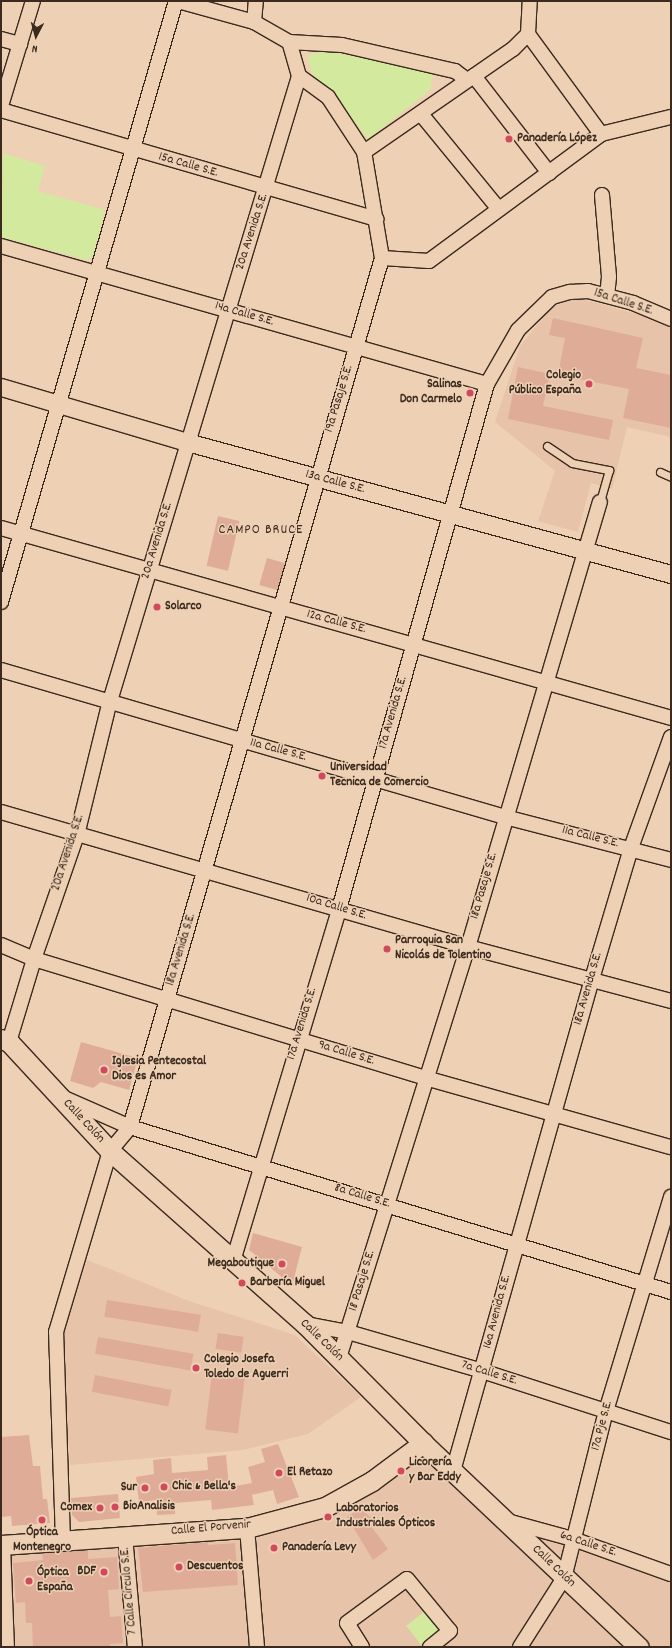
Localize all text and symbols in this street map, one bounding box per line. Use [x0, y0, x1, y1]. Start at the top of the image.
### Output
north arrow [16, 16, 56, 56]
text: N [31, 40, 38, 56]
place label: Panadería López [517, 131, 597, 147]
marker: Panadería López [504, 134, 514, 144]
street label: 15a Calle S.E. [156, 150, 220, 182]
street label: 20a Avenida S.E. [233, 192, 273, 272]
street label: 15a Calle S.E. [591, 286, 655, 320]
street label: 14a Calle S.E. [213, 299, 275, 331]
street label: 19a Pasaje S.E. [322, 363, 358, 435]
place label: Colegio Público España [509, 369, 581, 400]
place label: Salinas Don Carmelo [400, 378, 462, 409]
marker: Colegio Público España [584, 379, 594, 389]
marker: Salinas Don Carmelo [465, 388, 475, 398]
street label: 13a Calle S.E. [303, 468, 367, 498]
street label: 20a Avenida S.E. [139, 501, 177, 581]
district label: CAMPO BRUCE [219, 522, 303, 538]
place label: Solarco [165, 599, 202, 615]
marker: Solarco [152, 602, 162, 612]
street label: 12a Calle S.E. [305, 608, 367, 638]
street label: 17a Avenida S.E. [376, 675, 412, 751]
street label: 11a Calle S.E. [248, 736, 308, 766]
place label: Universidad Tecnica de Comercio [330, 761, 429, 792]
marker: Universidad Tecnica de Comercio [317, 771, 327, 781]
street label: 20a Avenida S.E. [49, 813, 89, 893]
street label: 11a Calle S.E. [560, 823, 620, 853]
street label: 18a Pasaje S.E. [468, 851, 502, 921]
street label: 10a Calle S.E. [304, 891, 368, 925]
street label: 18a Avenida S.E. [164, 912, 200, 988]
place label: Parroquia San Nicolás de Tolentino [395, 934, 491, 965]
marker: Parroquia San Nicolás de Tolentino [382, 944, 392, 954]
street label: 18a Avenida S.E. [571, 951, 607, 1027]
street label: 17a Avenida S.E. [285, 986, 321, 1062]
street label: 9a Calle S.E. [316, 1038, 376, 1070]
place label: Iglesia Pentecostal Dios es Amor [112, 1055, 206, 1086]
marker: Iglesia Pentecostal Dios es Amor [99, 1065, 109, 1075]
street label: Calle Colón [59, 1097, 107, 1147]
street label: 8a Calle S.E. [332, 1181, 392, 1213]
street label: 18 Pasaje S.E. [346, 1249, 380, 1313]
place label: Megaboutique [208, 1256, 274, 1272]
marker: Megaboutique [277, 1259, 287, 1269]
street label: 16a Avenida S.E. [481, 1273, 515, 1351]
place label: Barbería Miguel [250, 1275, 325, 1291]
marker: Barbería Miguel [237, 1278, 247, 1288]
street label: Calle Colón [296, 1316, 346, 1366]
place label: Colegio Josefa Toledo de Aguerri [204, 1353, 288, 1384]
street label: 7a Calle S.E. [459, 1358, 519, 1390]
marker: Colegio Josefa Toledo de Aguerri [191, 1363, 201, 1373]
street label: 17a Pje S.E. [589, 1399, 617, 1453]
place label: Licorería y Bar Eddy [409, 1456, 461, 1487]
place label: El Retazo [287, 1465, 333, 1481]
marker: Licorería y Bar Eddy [396, 1466, 406, 1476]
marker: El Retazo [274, 1468, 284, 1478]
place label: Chic & Bella's [172, 1479, 236, 1495]
place label: Sur [121, 1480, 137, 1496]
marker: Chic & Bella's [159, 1482, 169, 1492]
marker: Sur [140, 1483, 150, 1493]
place label: BioAnalisis [123, 1499, 175, 1515]
place label: Comex [60, 1500, 92, 1516]
marker: BioAnalisis [110, 1502, 120, 1512]
place label: Laboratorios Industriales Ópticos [336, 1502, 435, 1533]
marker: Comex [95, 1503, 105, 1513]
marker: Laboratorios Industriales Ópticos [323, 1512, 333, 1522]
marker: Óptica Montenegro [37, 1515, 47, 1525]
street label: Calle El Porvenir [170, 1518, 252, 1540]
place label: Óptica Montenegro [13, 1526, 71, 1557]
street label: 6a Calle S.E. [558, 1528, 618, 1562]
place label: Panadería Levy [282, 1540, 356, 1556]
street label: Calle Colón [528, 1542, 578, 1592]
marker: Panadería Levy [269, 1543, 279, 1553]
street label: 7 Calle Círculo S.E. [118, 1547, 142, 1635]
place label: Descuentos [187, 1559, 244, 1575]
marker: Descuentos [174, 1562, 184, 1572]
place label: BDF [77, 1564, 96, 1580]
place label: Óptica España [37, 1566, 73, 1597]
marker: BDF [99, 1567, 109, 1577]
marker: Óptica España [24, 1576, 34, 1586]

